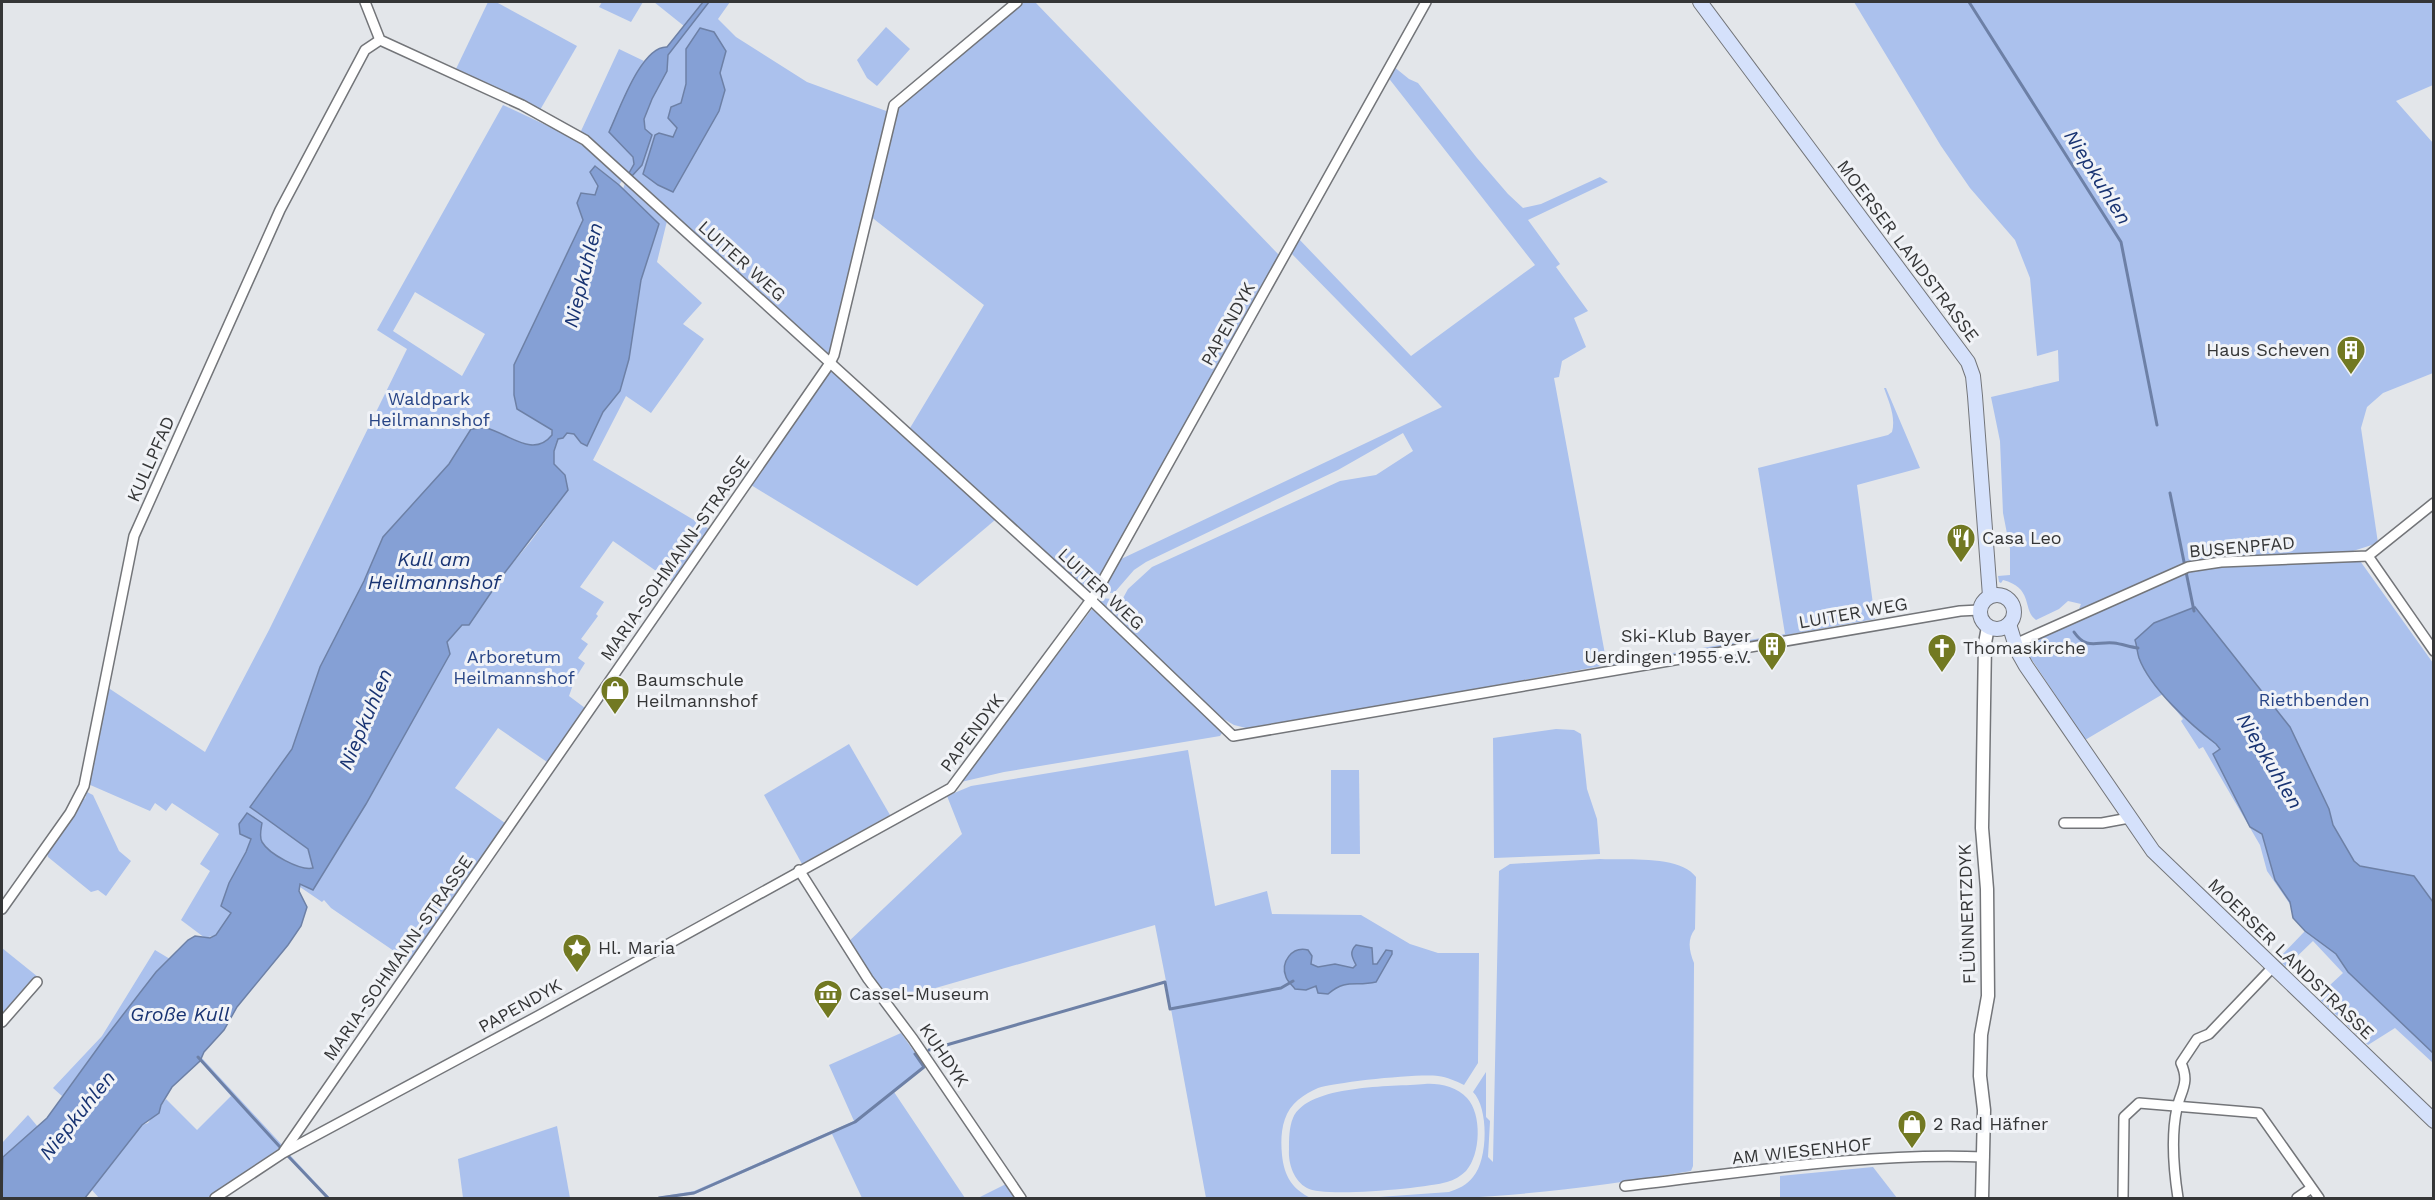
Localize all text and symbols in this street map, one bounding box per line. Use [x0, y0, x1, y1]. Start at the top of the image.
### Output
water label: Niepkuhlen [2059, 125, 2137, 229]
street label: MOERSER LANDSTRASSE [1833, 156, 1984, 346]
street label: LUITER WEG [694, 216, 790, 305]
water label: Niepkuhlen [558, 220, 608, 330]
street label: PAPENDYK [1196, 278, 1259, 369]
building icon: Haus Scheven [2335, 334, 2367, 376]
place label: Haus Scheven [2206, 339, 2330, 360]
park label: Waldpark Heilmannshof [368, 388, 490, 430]
street label: KULLPFAD [122, 413, 179, 505]
street label: MARIA-SOHMANN-STRASSE [596, 451, 754, 664]
restaurant icon: Casa Leo [1945, 522, 1977, 564]
place label: Casa Leo [1982, 527, 2062, 548]
street label: BUSENPFAD [2188, 531, 2296, 562]
street label: LUITER WEG [1054, 543, 1149, 634]
water label: Kull am Heilmannshof [368, 547, 503, 594]
street label: LUITER WEG [1797, 593, 1909, 632]
place label: Ski-Klub Bayer Uerdingen 1955 e.V. [1584, 625, 1751, 667]
building icon: Ski-Klub Bayer Uerdingen 1955 e.V. [1756, 630, 1788, 672]
church icon: Thomaskirche [1926, 632, 1958, 674]
place label: Thomaskirche [1963, 637, 2086, 658]
park label: Arboretum Heilmannshof [453, 646, 575, 688]
water label: Niepkuhlen [333, 665, 397, 773]
place label: Baumschule Heilmannshof [636, 669, 758, 711]
shop icon: Baumschule Heilmannshof [599, 674, 631, 716]
street label: PAPENDYK [936, 689, 1008, 776]
park label: Riethbenden [2258, 689, 2370, 710]
water label: Niepkuhlen [2232, 709, 2308, 813]
street label: FLÜNNERTZDYK [1954, 843, 1979, 984]
street label: MARIA-SOHMANN-STRASSE [319, 851, 477, 1064]
street label: MOERSER LANDSTRASSE [2204, 874, 2379, 1043]
place icon: Hl. Maria [561, 932, 593, 974]
place label: Hl. Maria [598, 937, 675, 958]
street label: PAPENDYK [474, 974, 565, 1037]
museum icon: Cassel-Museum [812, 978, 844, 1020]
place label: Cassel-Museum [849, 983, 989, 1004]
water label: Große Kull [130, 1002, 230, 1026]
street label: KUHDYK [916, 1019, 973, 1091]
water label: Niepkuhlen [34, 1066, 120, 1164]
shop icon: 2 Rad Häfner [1896, 1108, 1928, 1150]
place label: 2 Rad Häfner [1933, 1113, 2048, 1134]
street label: AM WIESENHOF [1731, 1133, 1873, 1168]

